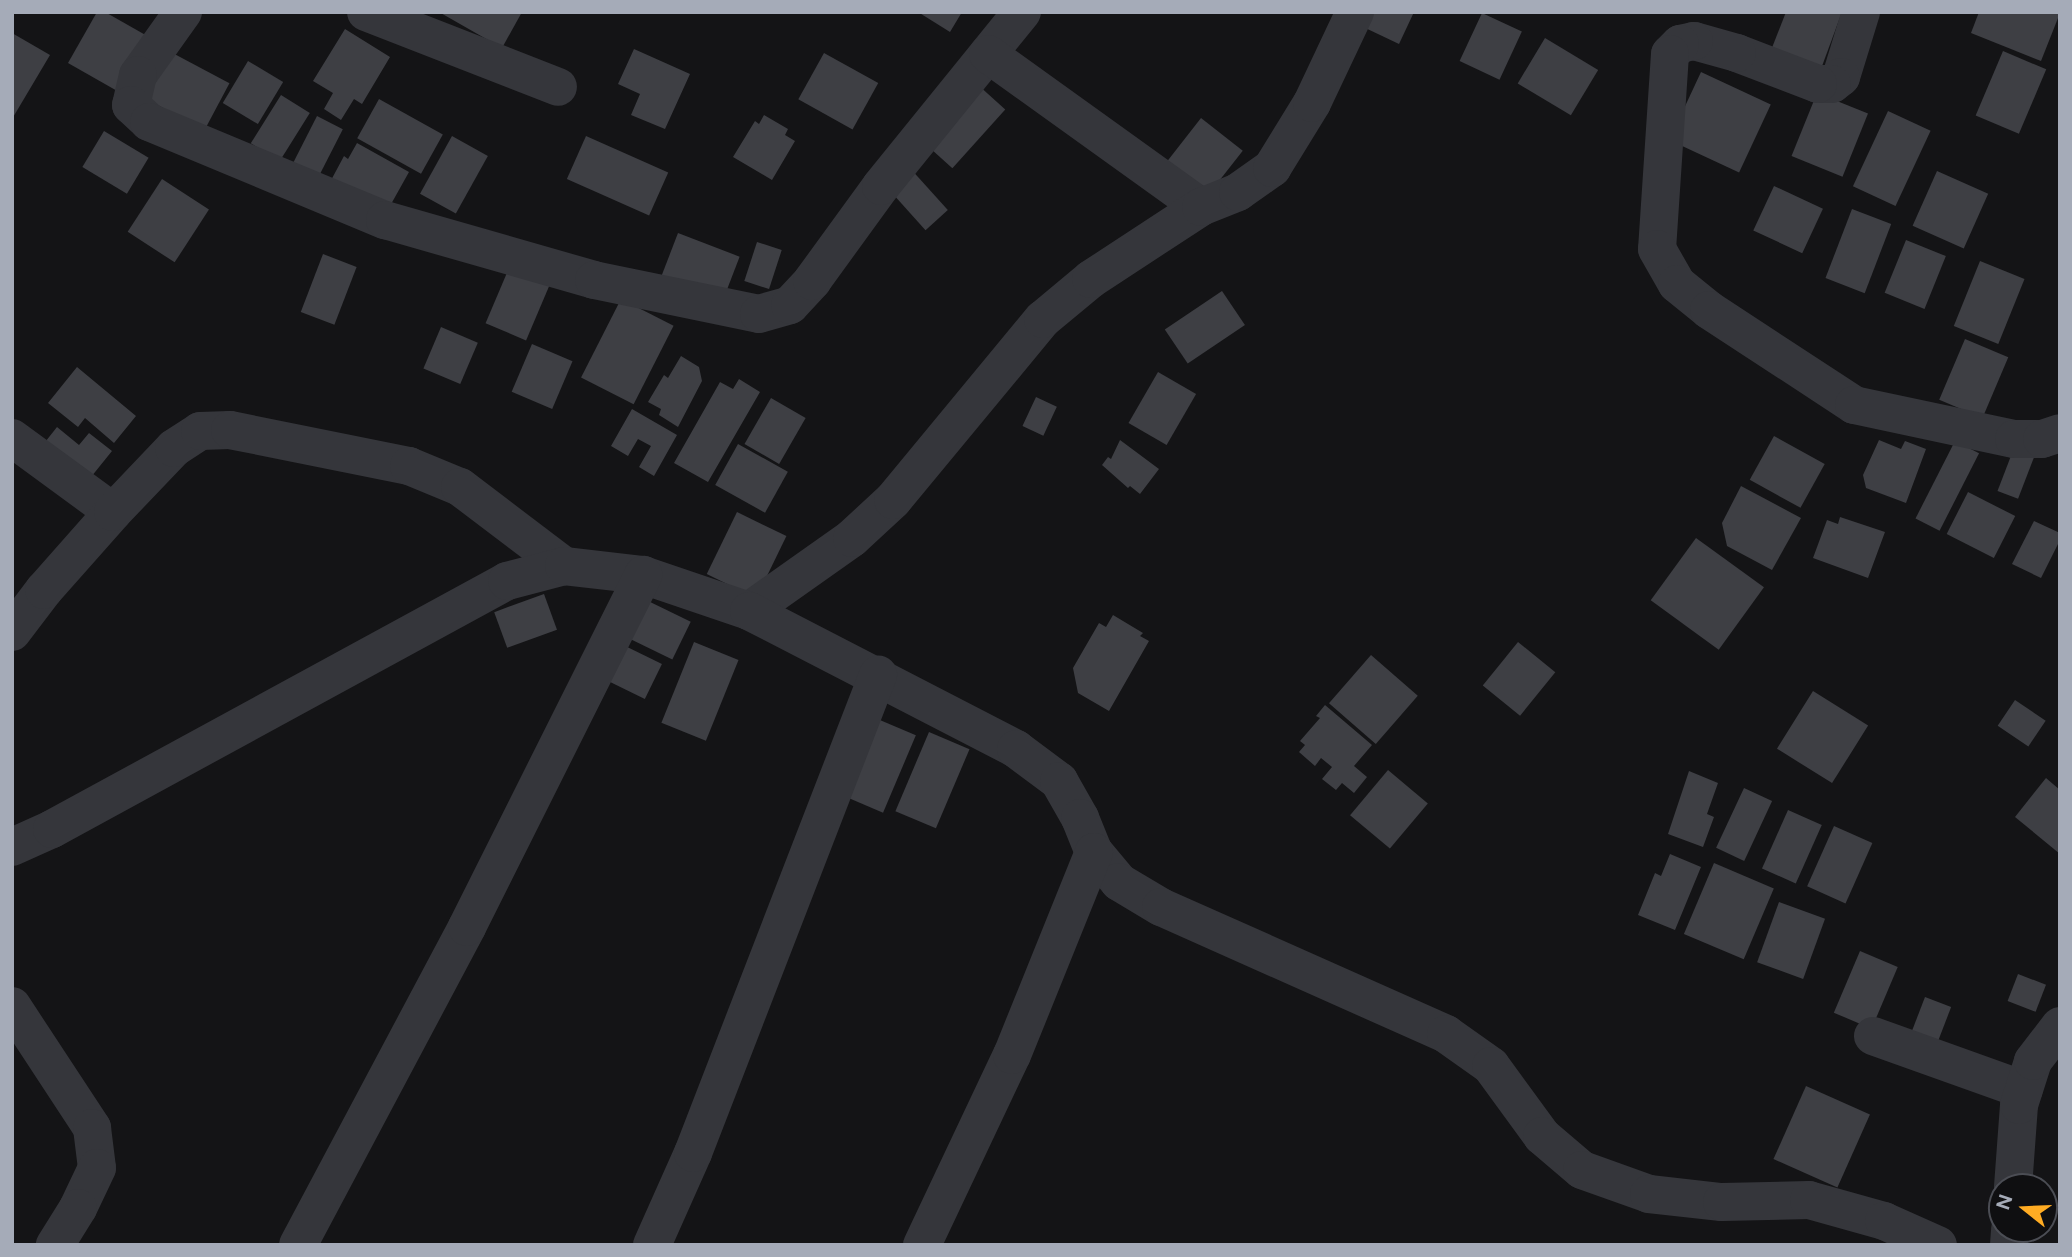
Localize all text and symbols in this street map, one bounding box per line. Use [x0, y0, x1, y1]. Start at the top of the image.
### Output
north arrow [1988, 1173, 2058, 1243]
text: N [1991, 1191, 2018, 1213]

